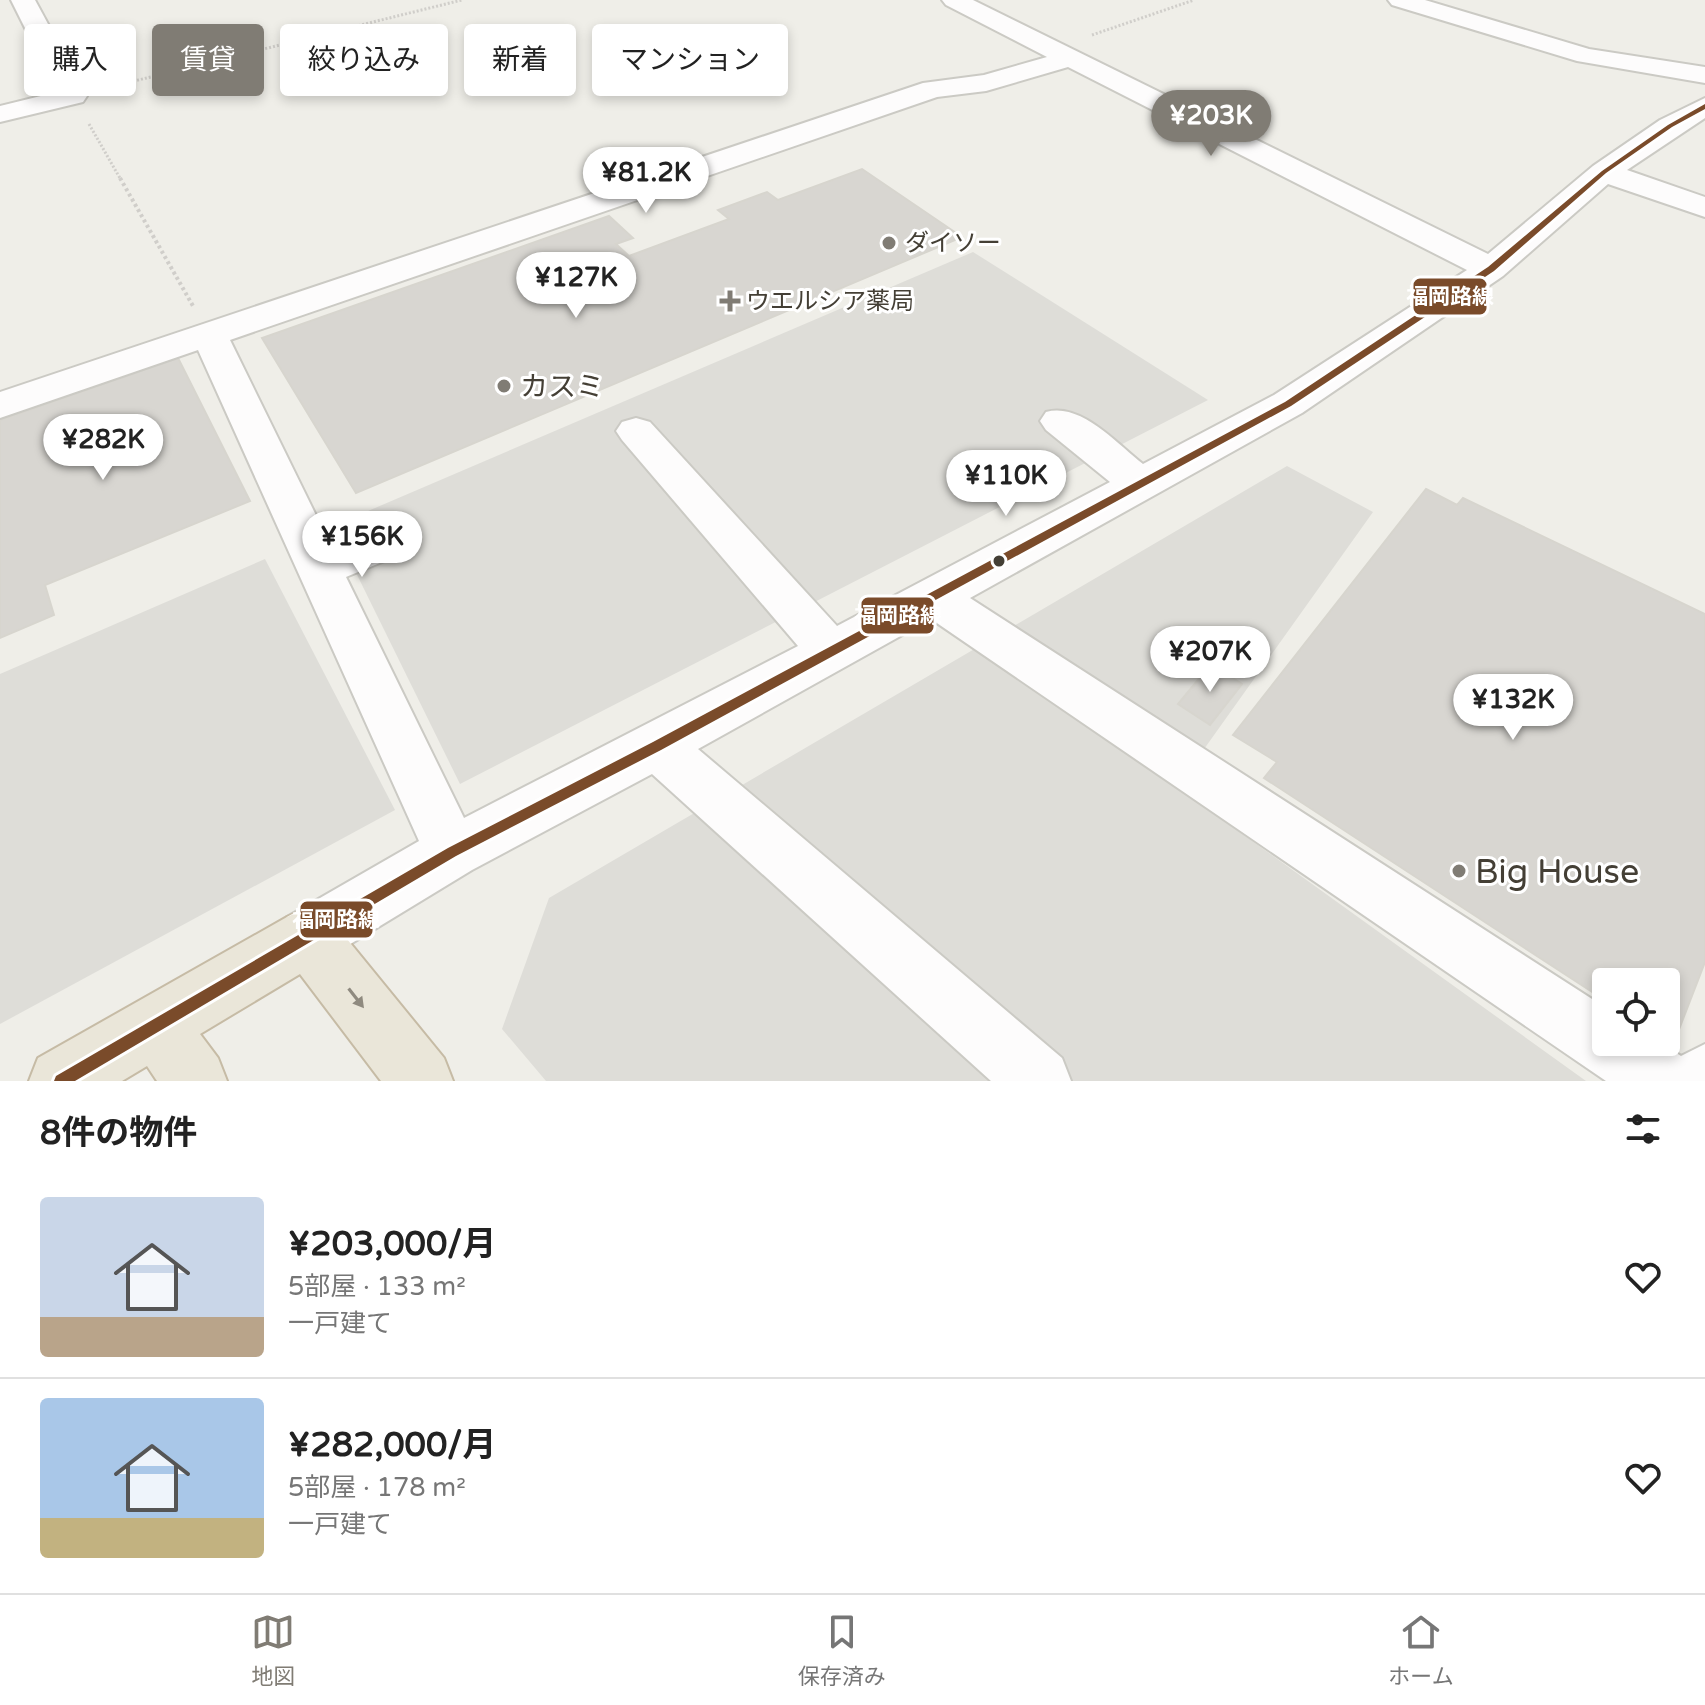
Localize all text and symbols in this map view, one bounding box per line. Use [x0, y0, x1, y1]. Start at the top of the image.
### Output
chip: 購入 [24, 24, 136, 96]
chip: 賃貸 [152, 24, 264, 96]
chip: 絞り込み [280, 24, 448, 96]
chip: 新着 [464, 24, 576, 96]
chip: マンション [592, 24, 788, 96]
pin: ¥203K [1155, 90, 1267, 158]
text: ¥203K [1169, 100, 1253, 131]
pin: ¥81.2K [581, 147, 711, 215]
text: ¥81.2K [601, 157, 691, 188]
place label: ダイソー [905, 229, 1001, 258]
marker: ダイソー [880, 234, 898, 252]
pin: ¥127K [520, 252, 632, 320]
text: ¥127K [534, 262, 618, 293]
line badge: 福岡路線 [1412, 277, 1488, 316]
text: 福岡路線 [1406, 284, 1494, 310]
place label: ウエルシア薬局 [746, 287, 914, 316]
marker: ウエルシア薬局 [721, 292, 739, 310]
place label: カスミ [520, 370, 604, 404]
marker: カスミ [495, 377, 513, 395]
pin: ¥282K [47, 414, 159, 482]
text: ¥282K [61, 424, 145, 455]
pin: ¥110K [950, 450, 1062, 518]
text: ¥110K [964, 460, 1048, 491]
pin: ¥156K [306, 511, 418, 579]
text: ¥156K [320, 521, 404, 552]
unlabelled marker [991, 553, 1007, 569]
line badge: 福岡路線 [860, 596, 935, 635]
text: 福岡路線 [854, 603, 942, 629]
pin: ¥207K [1154, 626, 1266, 694]
text: ¥207K [1168, 636, 1252, 667]
pin: ¥132K [1457, 674, 1569, 742]
text: ¥132K [1471, 684, 1555, 715]
place label: Big House [1475, 852, 1639, 893]
marker: Big House [1450, 862, 1468, 880]
line badge: 福岡路線 [299, 900, 374, 939]
text: 福岡路線 [292, 907, 380, 933]
map controls [1592, 968, 1680, 1056]
button: locate [1592, 968, 1680, 1056]
one-way arrow [347, 988, 364, 1008]
icon: filters [1621, 1107, 1665, 1151]
text: 8件の物件 [40, 1113, 197, 1154]
text: ¥203,000/月 [288, 1224, 496, 1265]
icon: home [104, 1229, 200, 1325]
icon: heart [1621, 1255, 1665, 1299]
text: 5部屋 · 133 m² [288, 1271, 466, 1302]
text: 一戸建て [288, 1308, 392, 1339]
text: ¥282,000/月 [288, 1425, 496, 1466]
icon: home [104, 1430, 200, 1526]
icon: heart [1621, 1456, 1665, 1500]
text: 5部屋 · 178 m² [288, 1472, 466, 1503]
text: 一戸建て [288, 1509, 392, 1540]
tab: 地図 [251, 1610, 295, 1690]
tab: 保存済み [798, 1610, 886, 1690]
tab: ホーム [1388, 1610, 1454, 1690]

